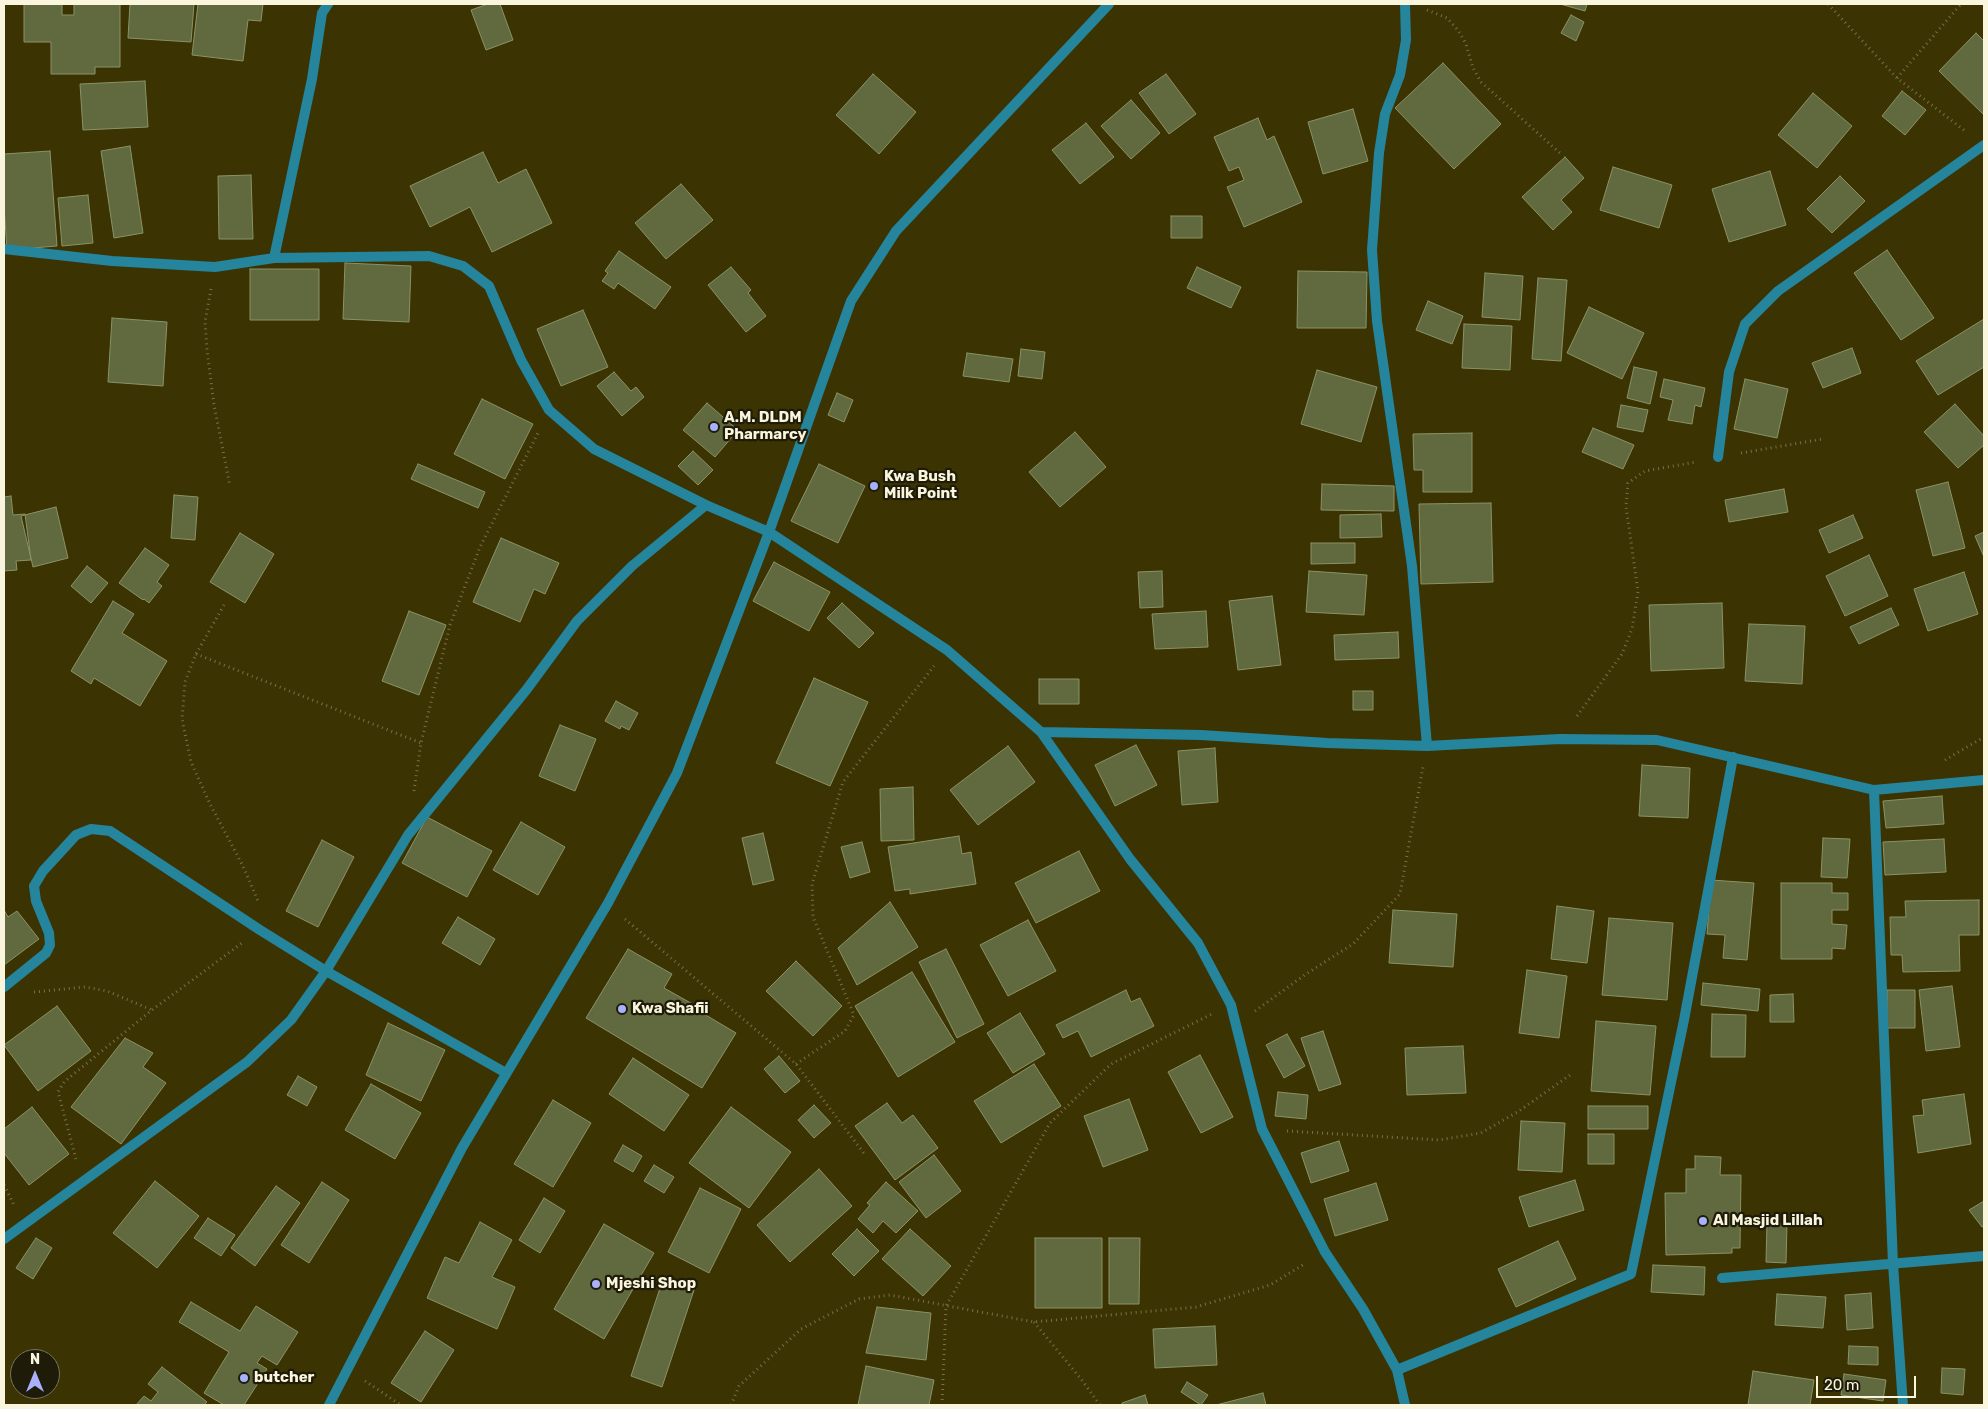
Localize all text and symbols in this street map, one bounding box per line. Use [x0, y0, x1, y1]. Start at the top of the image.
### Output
place label: A.M. DLDM Pharmarcy [724, 409, 806, 444]
marker: A.M. DLDM Pharmarcy [708, 421, 720, 433]
place label: Kwa Bush Milk Point [884, 468, 957, 503]
marker: Kwa Bush Milk Point [868, 480, 880, 492]
place label: Kwa Shafii [632, 1000, 709, 1018]
marker: Kwa Shafii [616, 1003, 628, 1015]
place label: Al Masjid Lillah [1713, 1212, 1823, 1230]
marker: Al Masjid Lillah [1697, 1215, 1709, 1227]
place label: Mjeshi Shop [606, 1275, 696, 1293]
marker: Mjeshi Shop [590, 1278, 602, 1290]
north arrow [10, 1349, 60, 1399]
text: N [30, 1351, 40, 1368]
scale bar [1818, 1366, 1918, 1398]
place label: butcher [254, 1369, 314, 1387]
marker: butcher [238, 1372, 250, 1384]
text: 20 m [1824, 1376, 1859, 1394]

